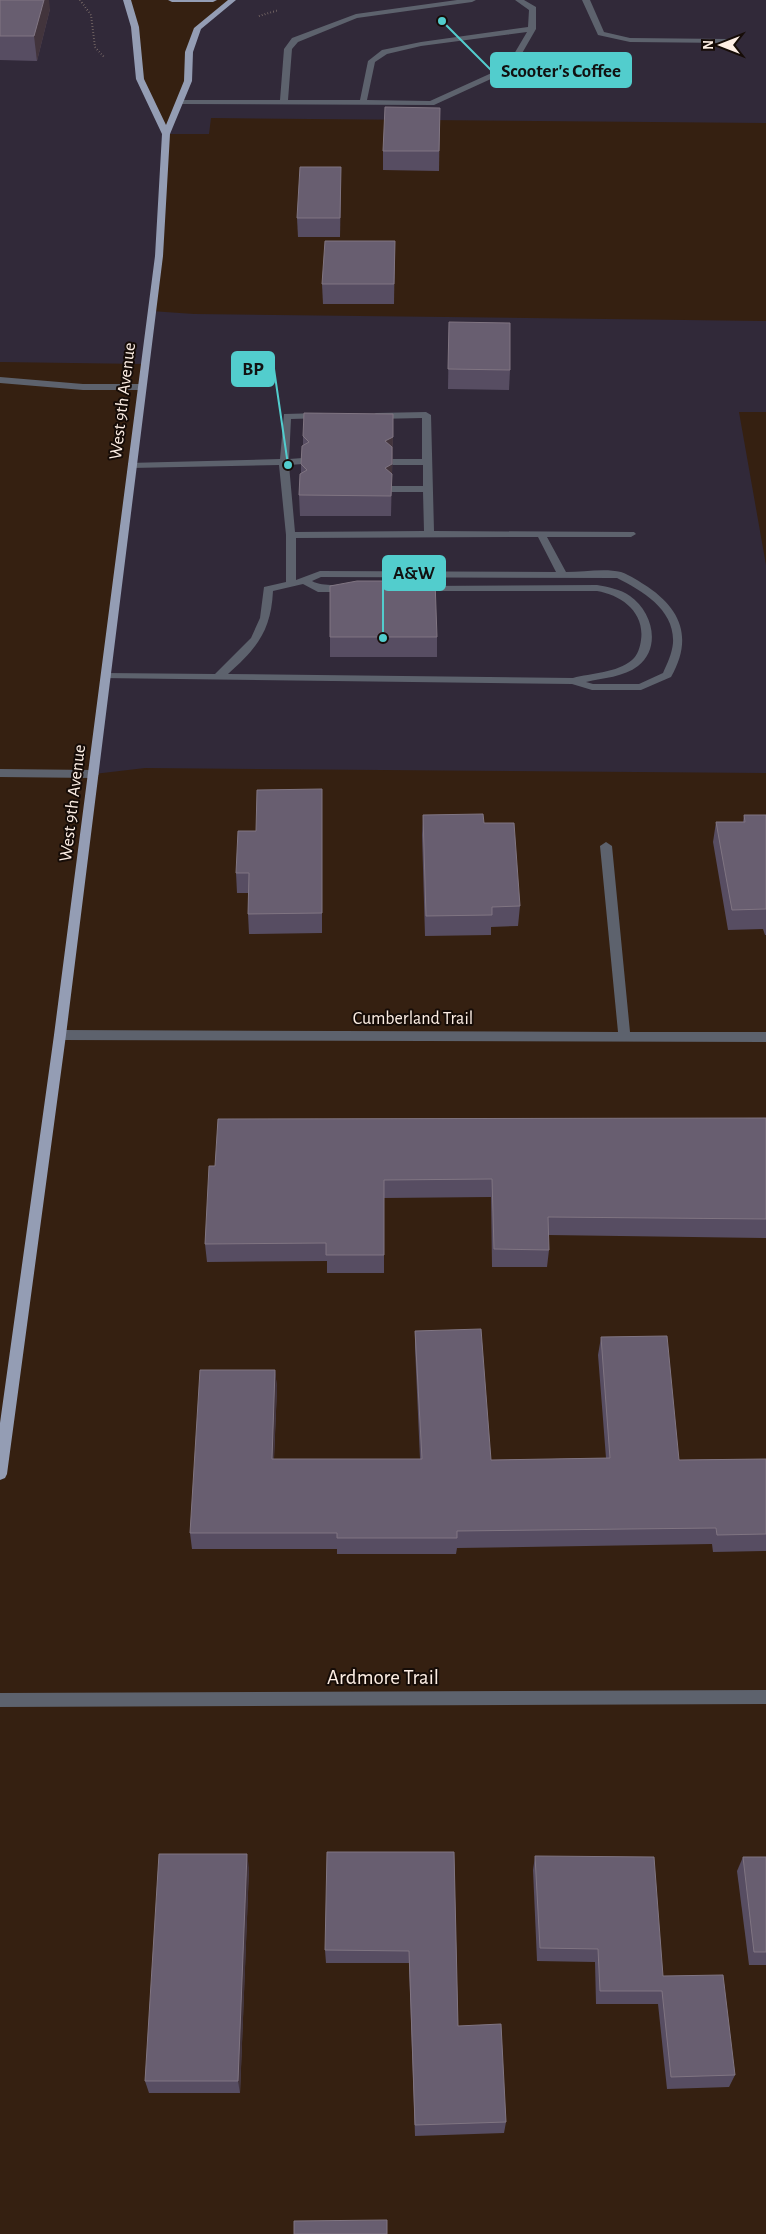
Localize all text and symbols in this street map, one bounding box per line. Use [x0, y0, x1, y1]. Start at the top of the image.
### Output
north arrow [696, 20, 746, 70]
text: N [702, 40, 716, 50]
callout: Scooter's Coffee [491, 53, 631, 87]
text: Scooter's Coffee [501, 62, 621, 81]
street label: West 9th Avenue [107, 341, 139, 461]
callout: BP [232, 352, 274, 386]
text: BP [242, 360, 264, 379]
callout: A&W [383, 556, 445, 590]
text: A&W [393, 564, 436, 583]
street label: West 9th Avenue [57, 743, 89, 863]
street label: Cumberland Trail [353, 1010, 473, 1028]
street label: Ardmore Trail [327, 1667, 439, 1688]

